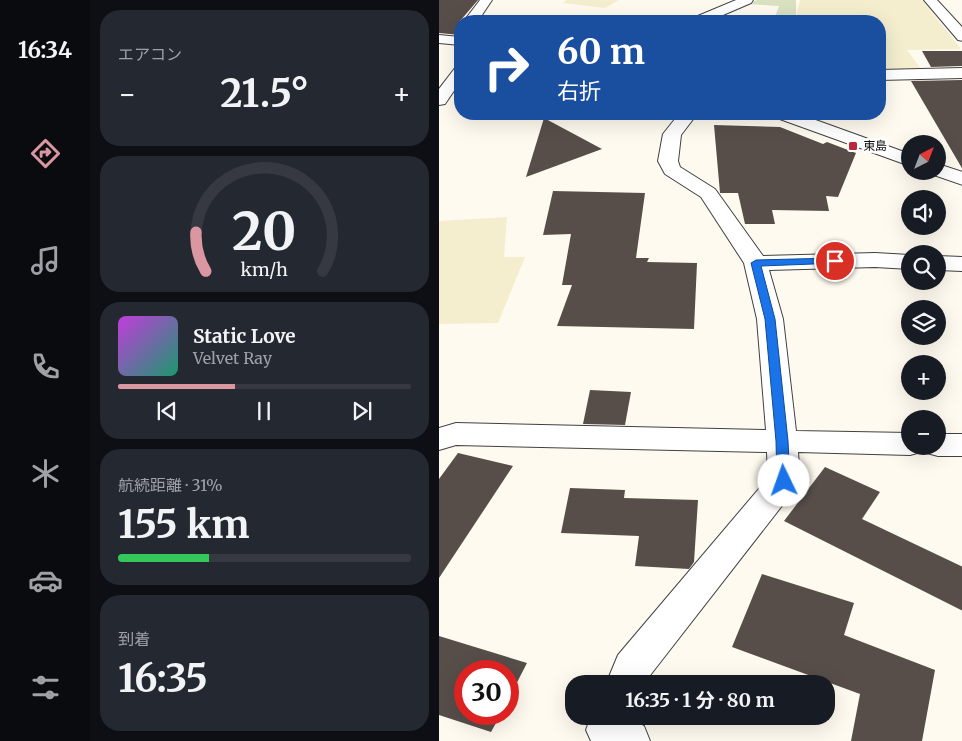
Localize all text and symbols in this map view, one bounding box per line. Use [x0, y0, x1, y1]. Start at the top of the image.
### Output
text: 60 m [557, 30, 645, 74]
icon: right [474, 35, 539, 100]
text: 16:34 [18, 36, 72, 64]
text: エアコン [118, 44, 182, 64]
text: 21.5° [220, 70, 309, 117]
text: − [118, 76, 137, 112]
text: + [392, 76, 411, 112]
text: 右折 [557, 77, 601, 105]
north arrow [901, 135, 947, 180]
map controls [901, 135, 946, 455]
icon: directions [28, 136, 63, 171]
place label: 東島 [863, 138, 887, 153]
marker: 東島 [847, 140, 859, 152]
button: sound [901, 190, 946, 235]
text: 20 [232, 199, 297, 264]
pin [814, 240, 856, 282]
icon: music [28, 243, 63, 278]
button: search [901, 245, 946, 290]
icon: arrive [821, 247, 849, 275]
text: km/h [241, 258, 288, 281]
button: layers [901, 300, 946, 345]
text: Static Love [193, 324, 296, 348]
text: Velvet Ray [193, 348, 272, 368]
icon: phone [28, 349, 63, 384]
button: + [901, 355, 946, 400]
icon: previous [153, 397, 181, 425]
icon: pause [250, 397, 278, 425]
icon: next [348, 397, 376, 425]
button: − [901, 410, 946, 455]
position arrow [757, 454, 809, 506]
icon: climate [28, 456, 63, 491]
text: 航続距離 · 31% [118, 475, 223, 495]
text: 155 km [118, 501, 249, 548]
icon: car [28, 563, 63, 598]
text: 到着 [118, 629, 150, 649]
text: 16:35 [118, 655, 208, 702]
speed limit sign: 30 [454, 660, 519, 725]
icon: filters [28, 670, 63, 705]
text: 16:35 · 1 分 · 80 m [625, 688, 775, 712]

